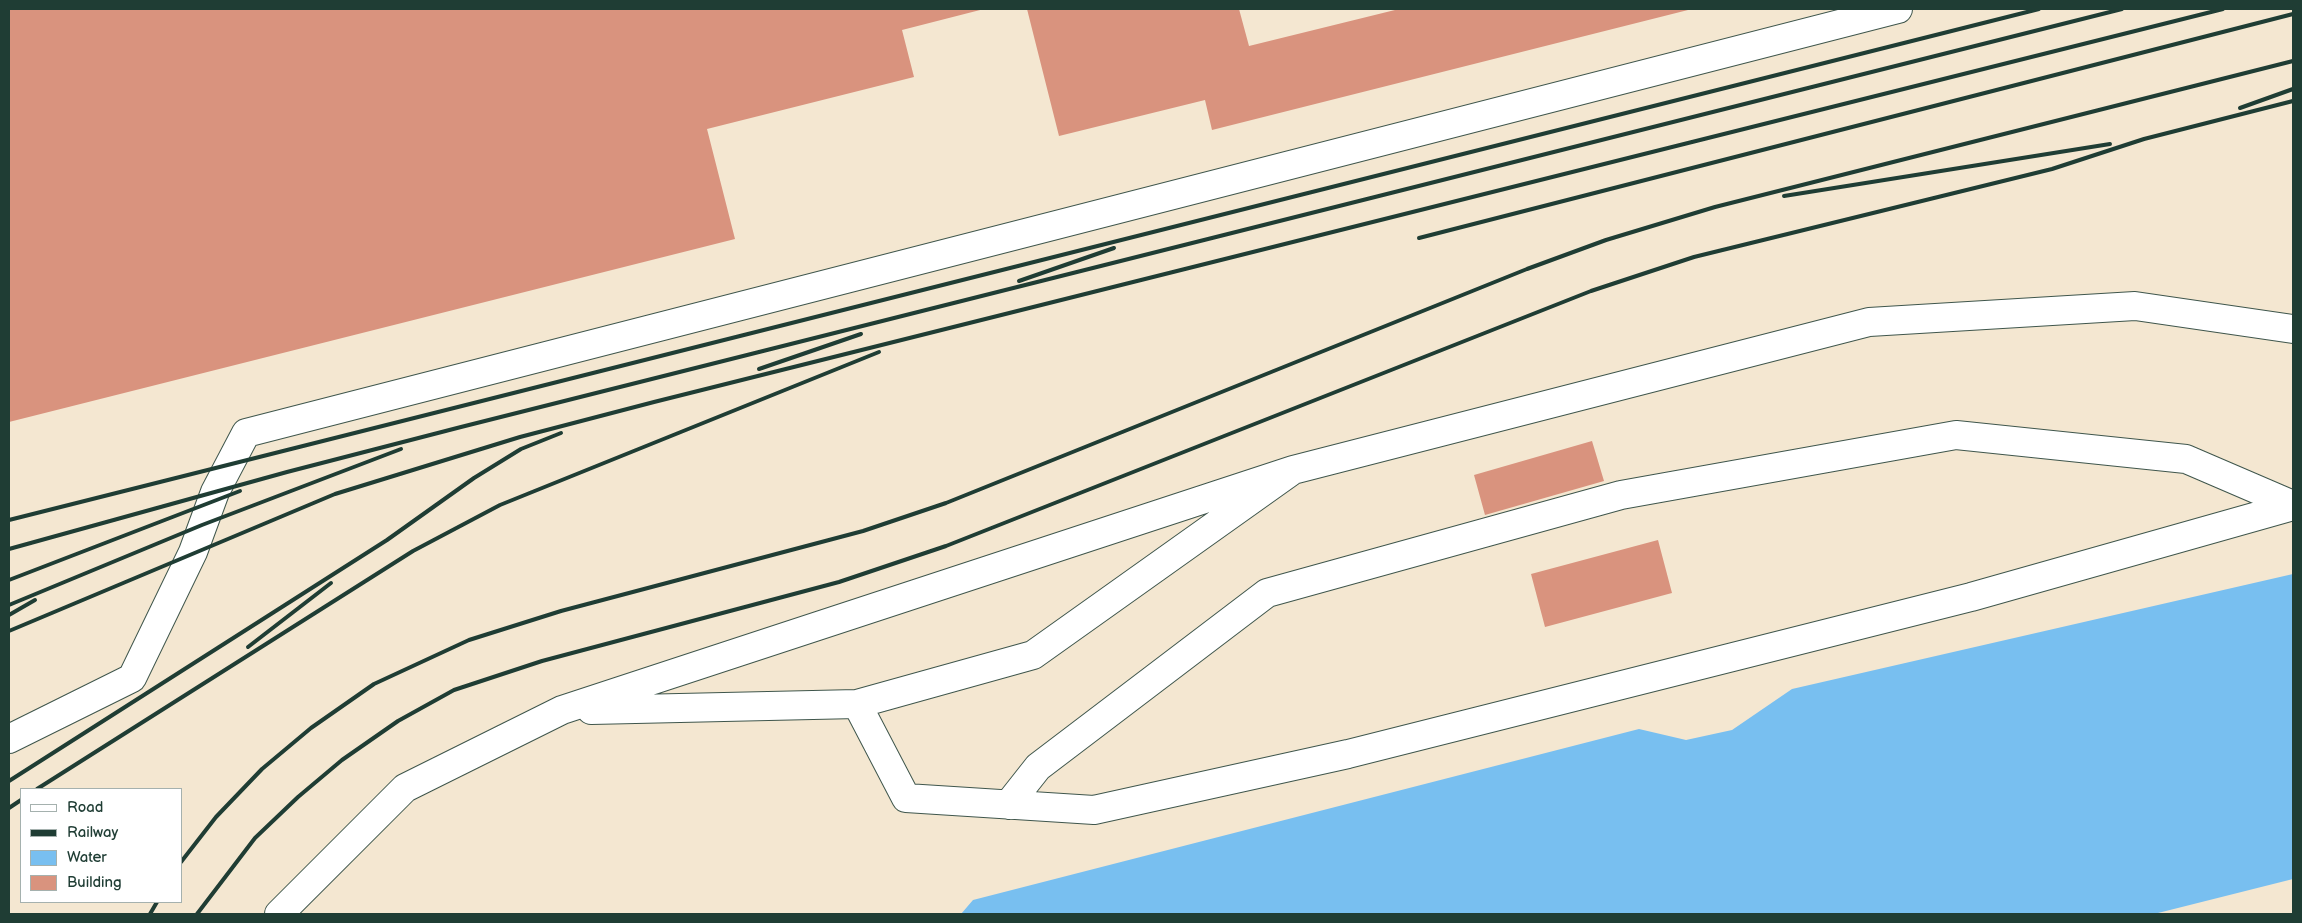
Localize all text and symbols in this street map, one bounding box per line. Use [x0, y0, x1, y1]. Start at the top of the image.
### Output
legend [20, 788, 182, 903]
text: Road [67, 798, 103, 817]
text: Railway [67, 823, 118, 842]
text: Water [67, 848, 107, 867]
text: Building [67, 873, 122, 892]

